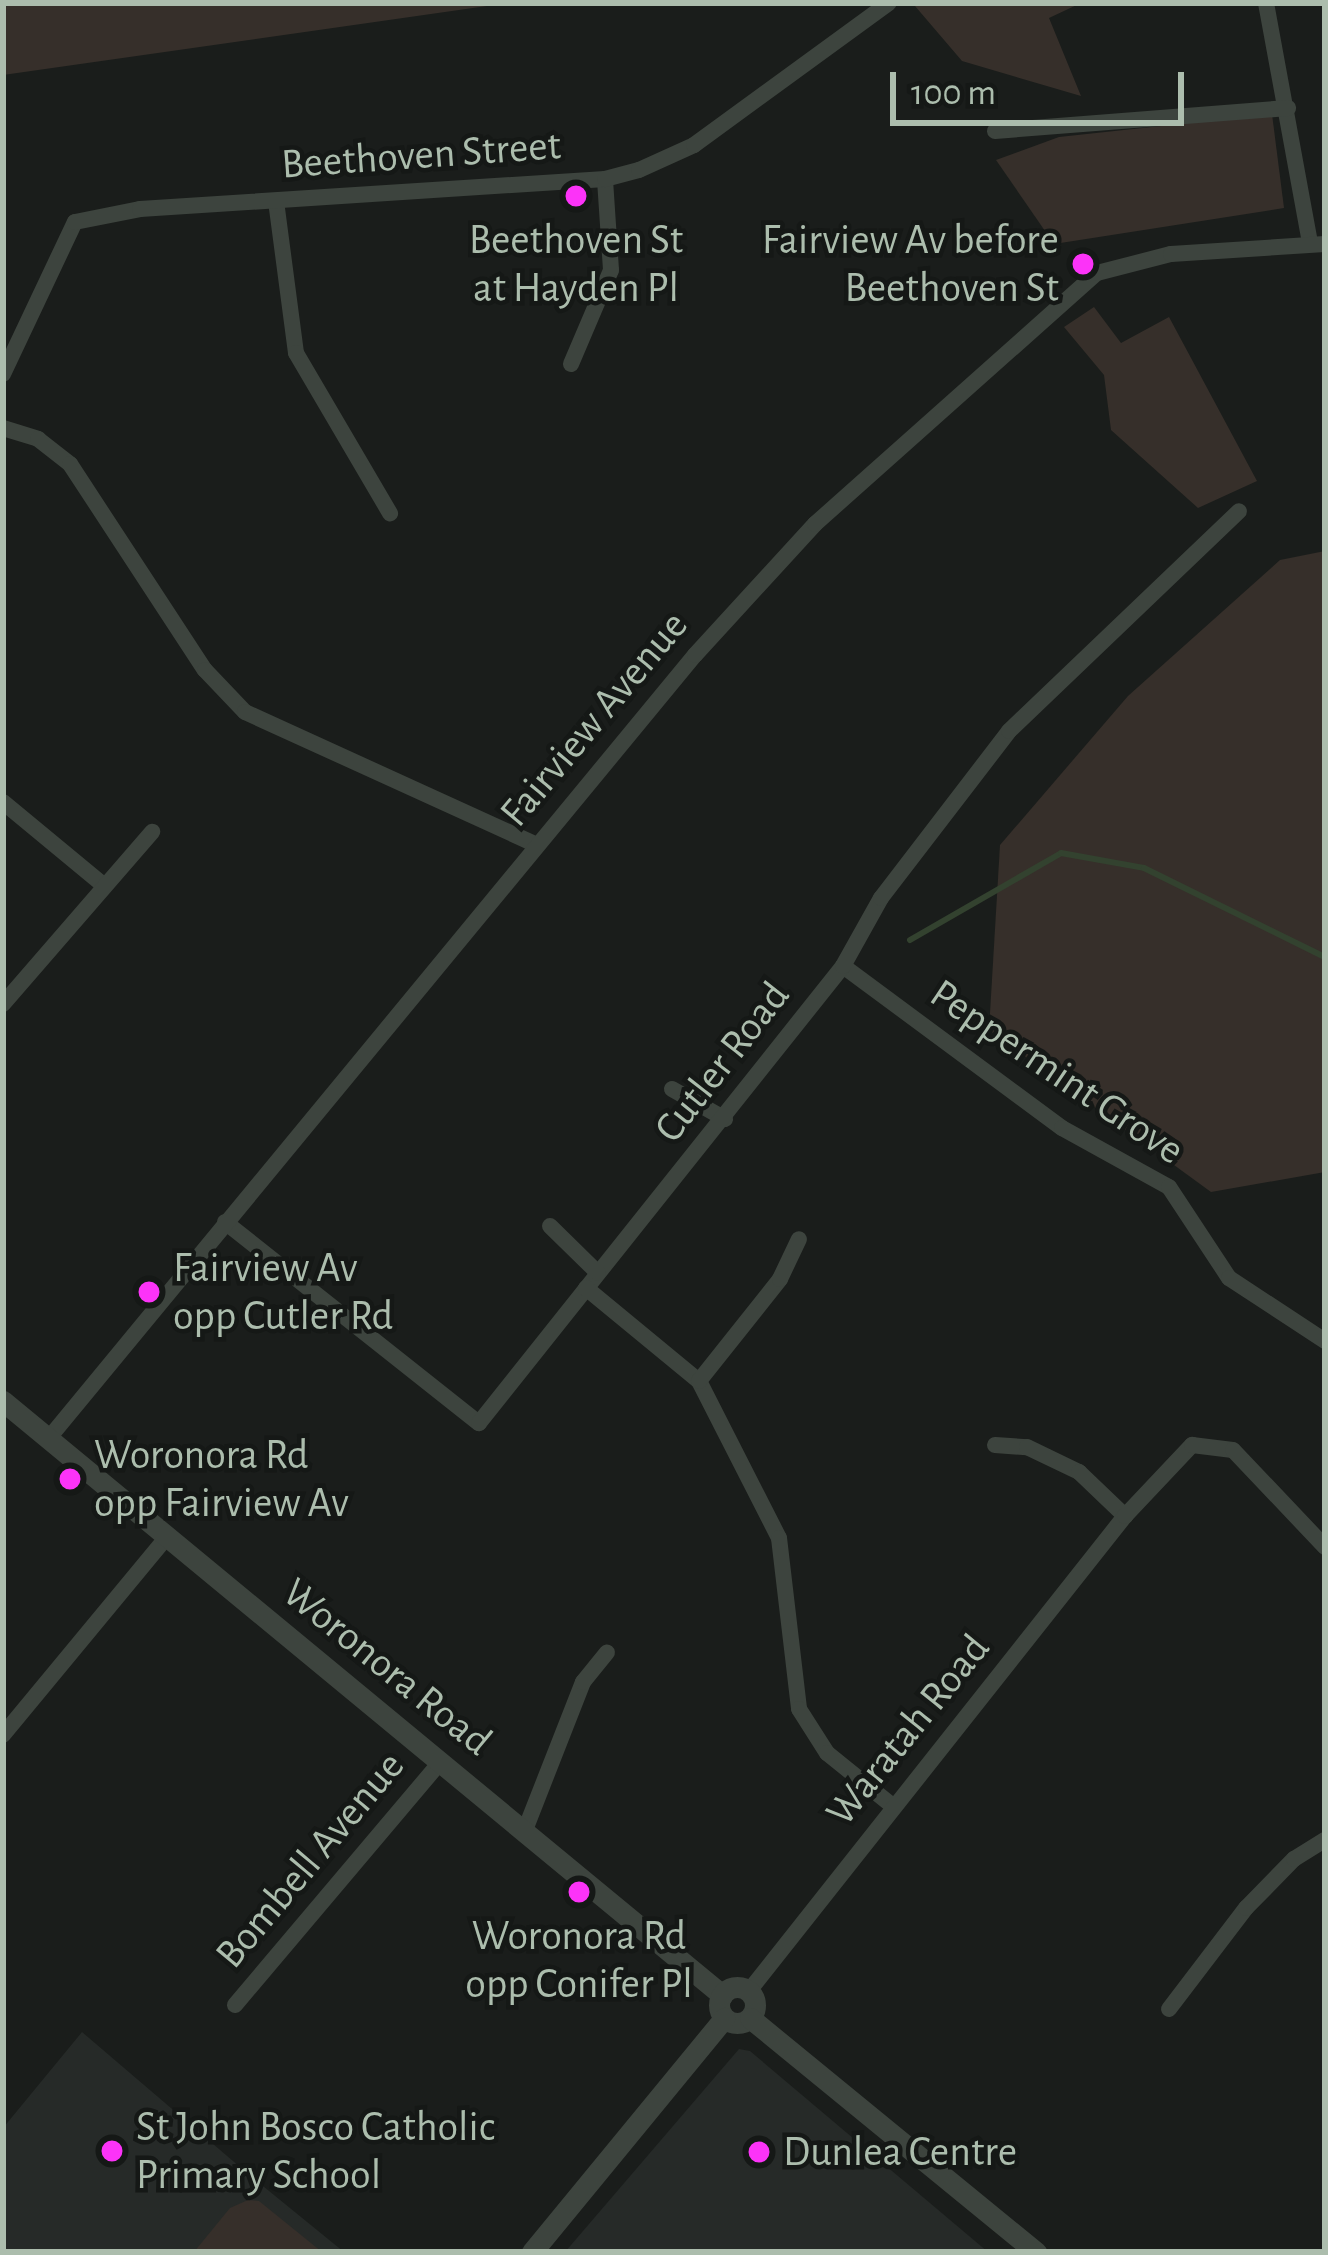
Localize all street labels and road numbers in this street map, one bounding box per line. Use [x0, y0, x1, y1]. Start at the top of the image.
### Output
street label: Beethoven Street [280, 120, 562, 190]
street label: Fairview Avenue [489, 601, 699, 837]
street label: Peppermint Grove [920, 969, 1194, 1175]
street label: Cutler Road [644, 972, 800, 1152]
street label: Woronora Road [272, 1567, 502, 1767]
street label: Waratah Road [815, 1624, 1001, 1836]
street label: Bombell Avenue [205, 1742, 415, 1978]

